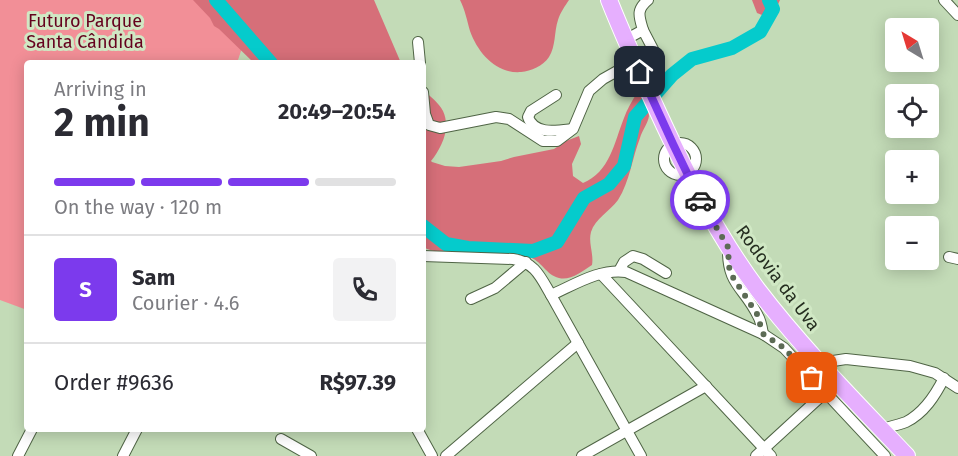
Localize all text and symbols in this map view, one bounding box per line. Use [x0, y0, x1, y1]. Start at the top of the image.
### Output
park label: Futuro Parque Santa Cândida [26, 10, 144, 53]
north arrow [885, 18, 939, 72]
map controls [885, 18, 939, 270]
pin [614, 46, 665, 97]
icon: home [623, 55, 656, 88]
text: Arriving in [54, 77, 147, 101]
button: locate [885, 84, 939, 138]
text: 20:49–20:54 [278, 98, 396, 125]
text: 2 min [54, 100, 150, 146]
button: + [885, 150, 939, 204]
courier [670, 170, 730, 230]
icon: car [684, 184, 717, 217]
text: On the way · 120 m [54, 195, 222, 219]
button: − [885, 216, 939, 270]
street label: Rodovia da Uva [731, 221, 825, 335]
button: phone [333, 258, 396, 321]
text: Sam [132, 264, 175, 291]
text: S [79, 276, 92, 303]
text: Courier · 4.6 [132, 291, 239, 315]
pin [786, 352, 837, 403]
icon: bag [795, 361, 828, 394]
text: Order #9636 [54, 369, 174, 396]
text: R$97.39 [319, 369, 396, 396]

